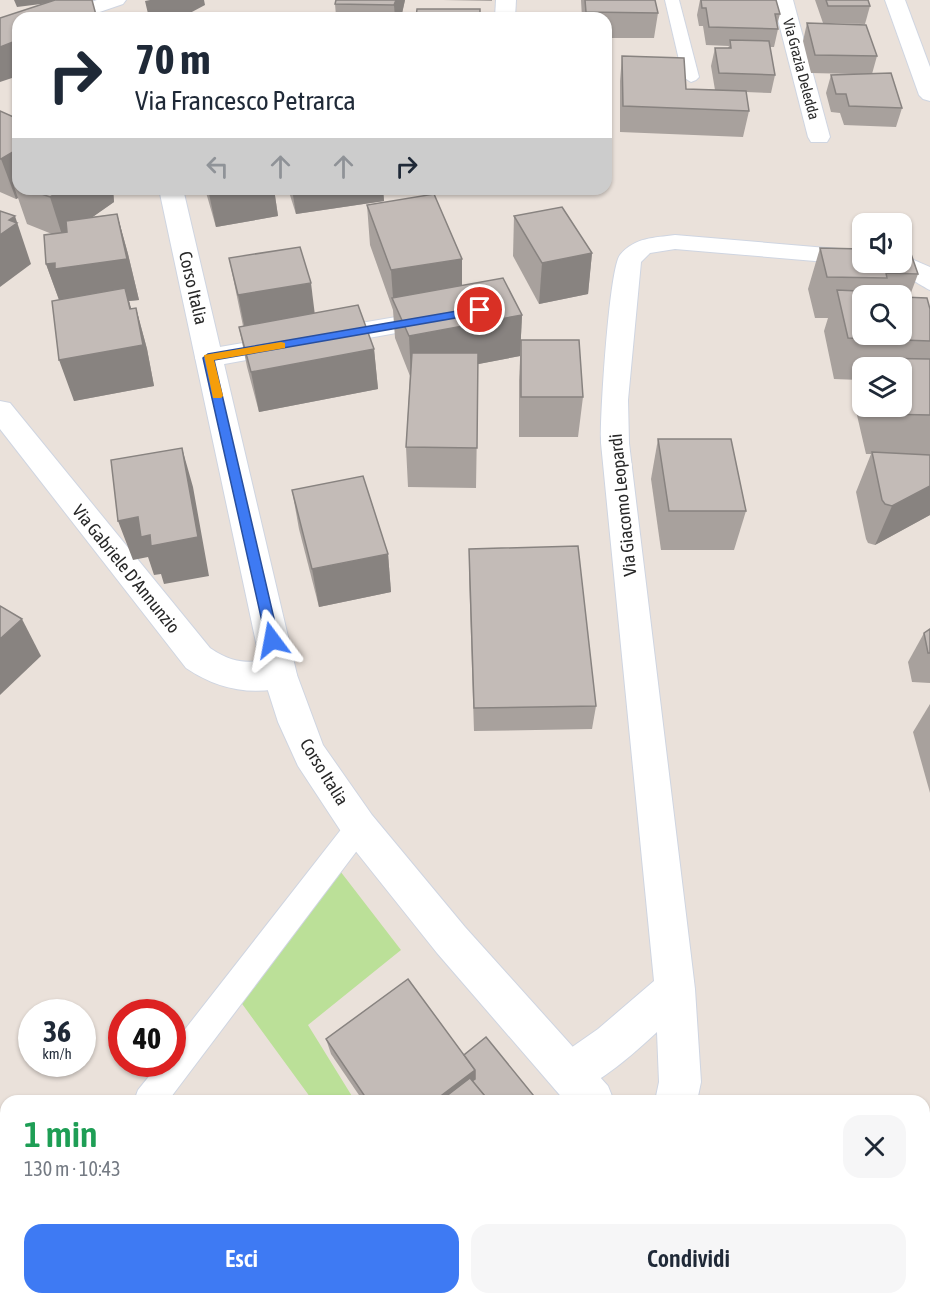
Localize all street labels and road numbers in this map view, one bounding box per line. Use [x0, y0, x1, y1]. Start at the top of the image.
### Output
street label: Via Grazia Deledda [780, 17, 823, 121]
street label: Corso Italia [175, 249, 212, 327]
street label: Via Giacomo Leopardi [605, 433, 640, 577]
street label: Via Gabriele D'Annunzio [68, 500, 185, 637]
street label: Corso Italia [296, 735, 353, 809]

